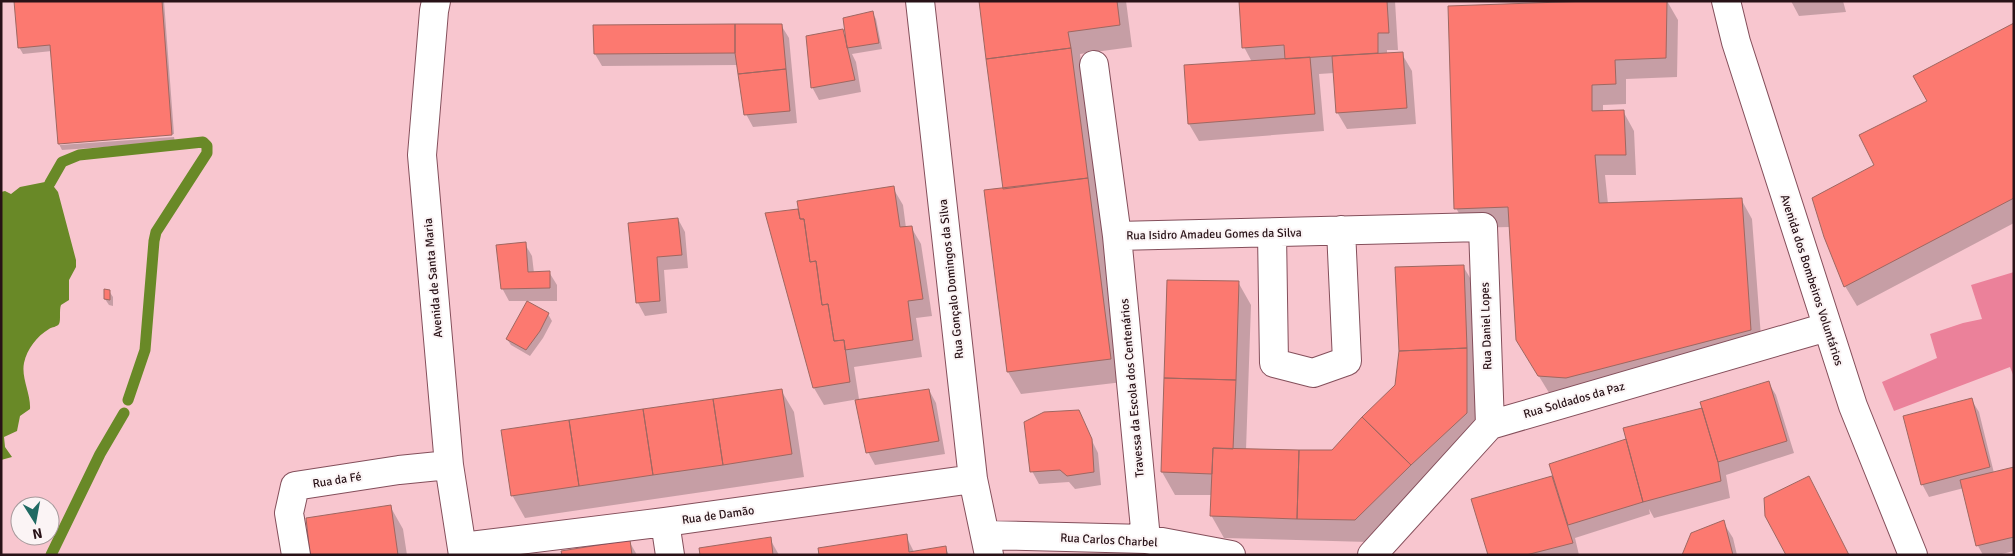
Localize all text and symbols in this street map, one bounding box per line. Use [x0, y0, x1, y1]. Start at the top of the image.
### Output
street label: Avenida dos Bombeiros Voluntários [1777, 192, 1846, 368]
street label: Rua Gonçalo Domingos da Silva [936, 198, 967, 360]
street label: Avenida de Santa Maria [421, 217, 446, 339]
street label: Rua Isidro Amadeu Gomes da Silva [1126, 225, 1302, 244]
street label: Rua Daniel Lopes [1477, 282, 1496, 370]
street label: Travessa da Escola dos Centenários [1117, 298, 1148, 478]
street label: Rua Soldados da Paz [1522, 379, 1626, 422]
street label: Rua da Fé [312, 469, 363, 492]
north arrow [10, 496, 60, 546]
street label: Rua de Damão [681, 503, 755, 528]
text: N [31, 524, 44, 543]
street label: Rua Carlos Charbel [1060, 530, 1159, 551]

